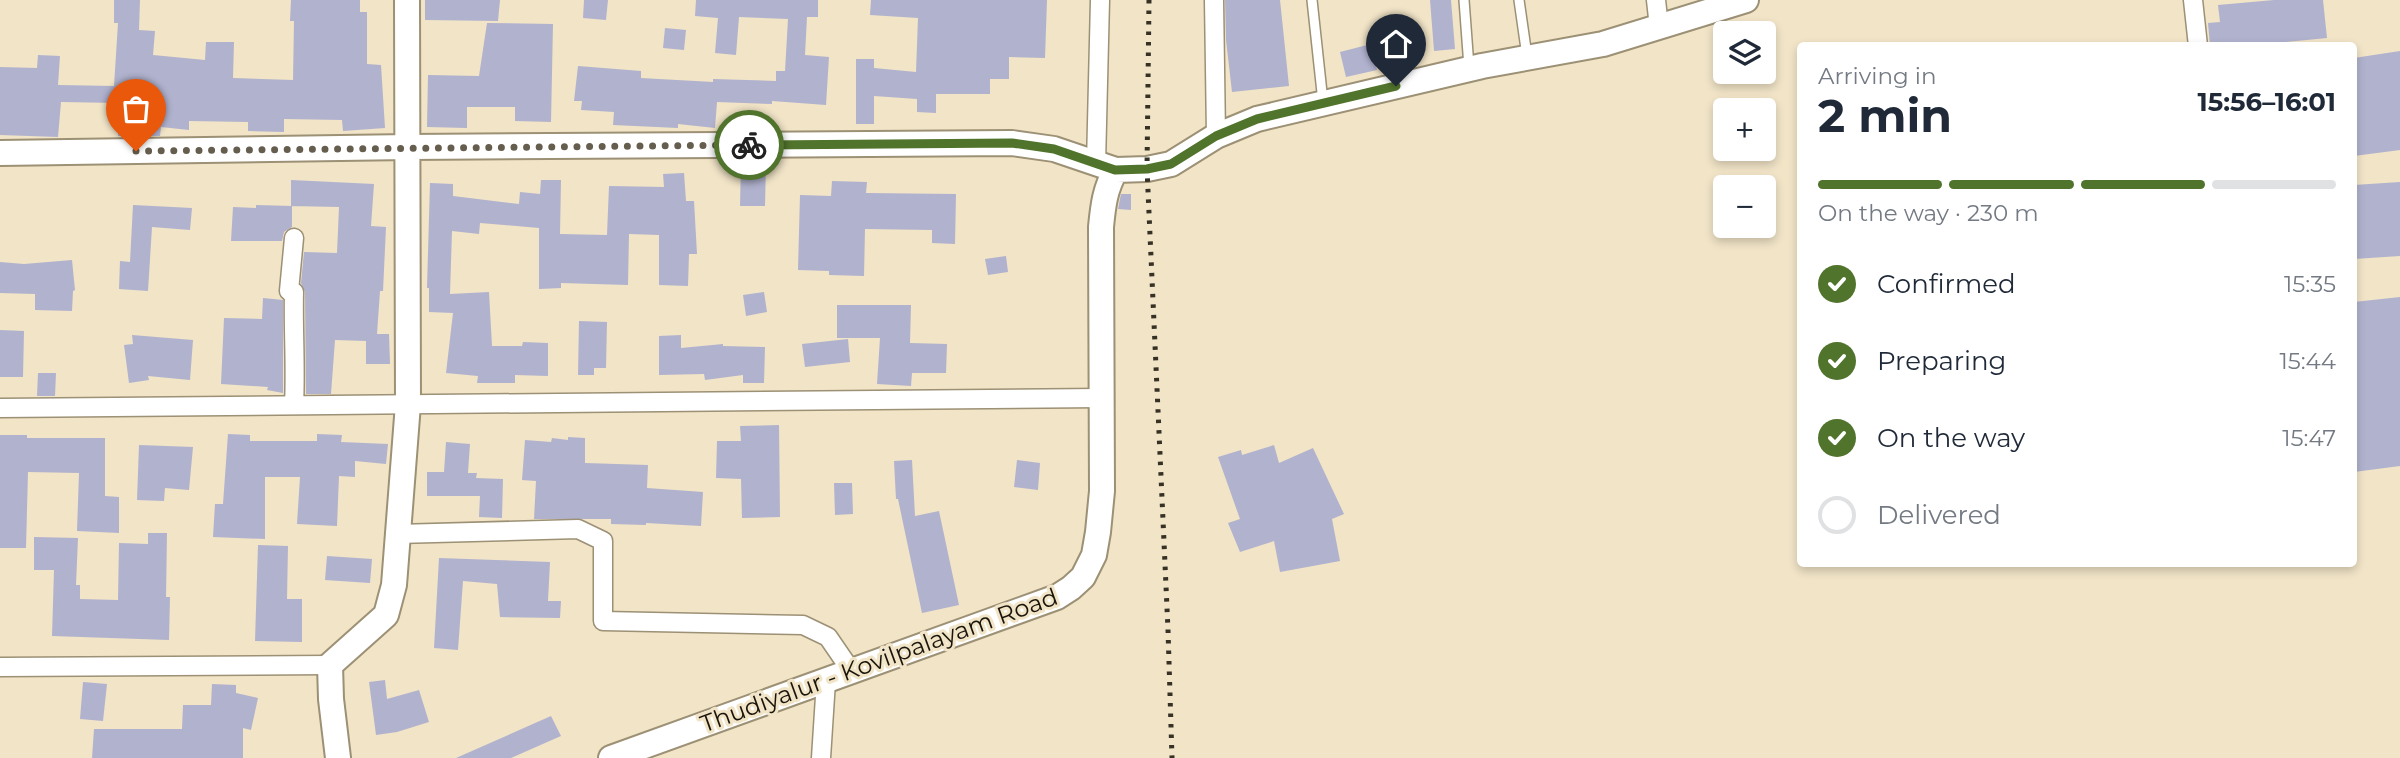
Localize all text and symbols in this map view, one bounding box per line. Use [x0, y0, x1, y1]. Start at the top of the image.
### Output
pin [1366, 14, 1426, 86]
map controls [1713, 21, 1776, 238]
button: layers [1713, 21, 1776, 84]
icon: home [1377, 25, 1415, 63]
text: Arriving in [1818, 62, 1937, 90]
pin [106, 79, 166, 151]
text: 15:56–16:01 [2198, 86, 2336, 118]
text: 2 min [1818, 87, 1952, 144]
icon: bag [117, 90, 155, 128]
button: + [1713, 98, 1776, 161]
courier [714, 110, 784, 180]
icon: bike [730, 126, 768, 164]
button: − [1713, 175, 1776, 238]
text: On the way · 230 m [1818, 199, 2039, 227]
icon: check [1818, 265, 1856, 303]
text: Confirmed [1877, 268, 2016, 300]
text: 15:35 [2284, 270, 2336, 298]
icon: check [1818, 342, 1856, 380]
text: Preparing [1877, 345, 2006, 377]
text: 15:44 [2279, 347, 2336, 375]
icon: check [1818, 419, 1856, 457]
text: On the way [1877, 422, 2025, 454]
text: 15:47 [2282, 424, 2336, 452]
text: Delivered [1877, 499, 2001, 531]
street label: Thudiyalur - Kovilpalayam Road [696, 582, 1062, 738]

